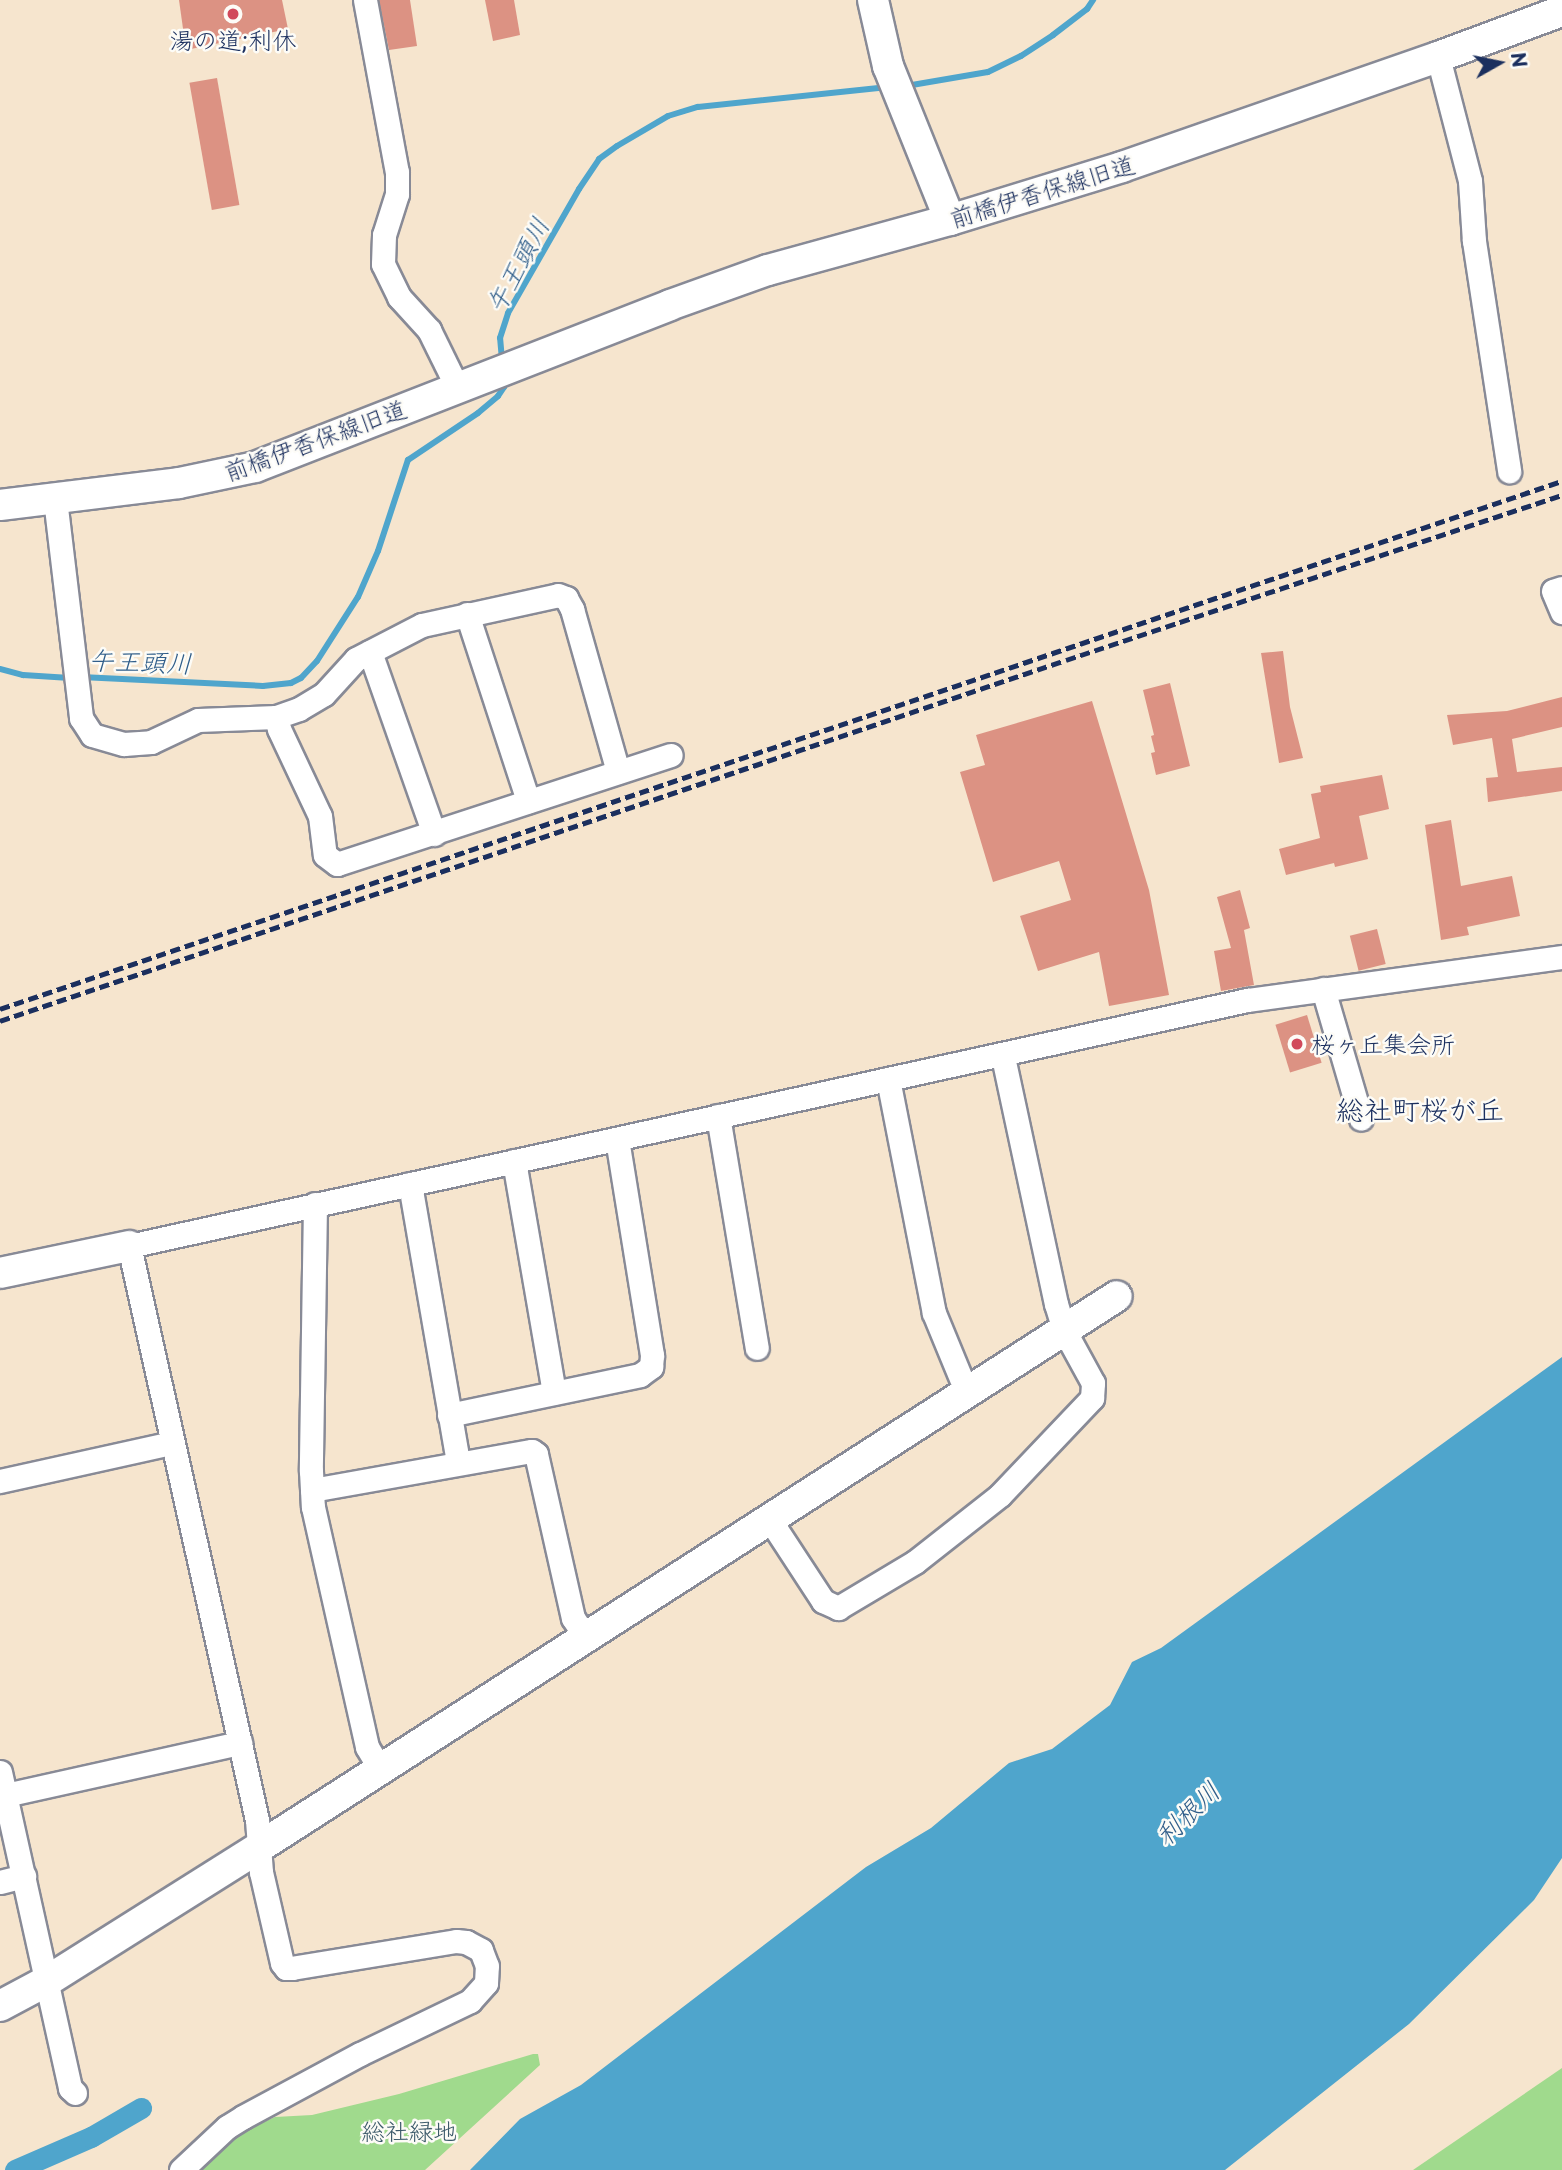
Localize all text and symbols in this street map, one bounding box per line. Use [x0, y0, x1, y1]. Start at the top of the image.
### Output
marker: 湯の道;利休 [225, 6, 241, 22]
place label: 湯の道;利休 [170, 26, 296, 54]
north arrow [1464, 28, 1534, 98]
text: N [1505, 50, 1535, 69]
street label: 前橋伊香保線旧道 [946, 149, 1138, 233]
water label: 午王頭川 [479, 212, 555, 318]
street label: 前橋伊香保線旧道 [220, 394, 410, 486]
water label: 午王頭川 [87, 644, 193, 678]
place label: 桜ヶ丘集会所 [1311, 1030, 1455, 1058]
marker: 桜ヶ丘集会所 [1289, 1036, 1305, 1052]
district label: 総社町桜が丘 [1336, 1092, 1504, 1126]
water label: 利根川 [1148, 1775, 1226, 1851]
park label: 総社緑地 [361, 2117, 457, 2145]

